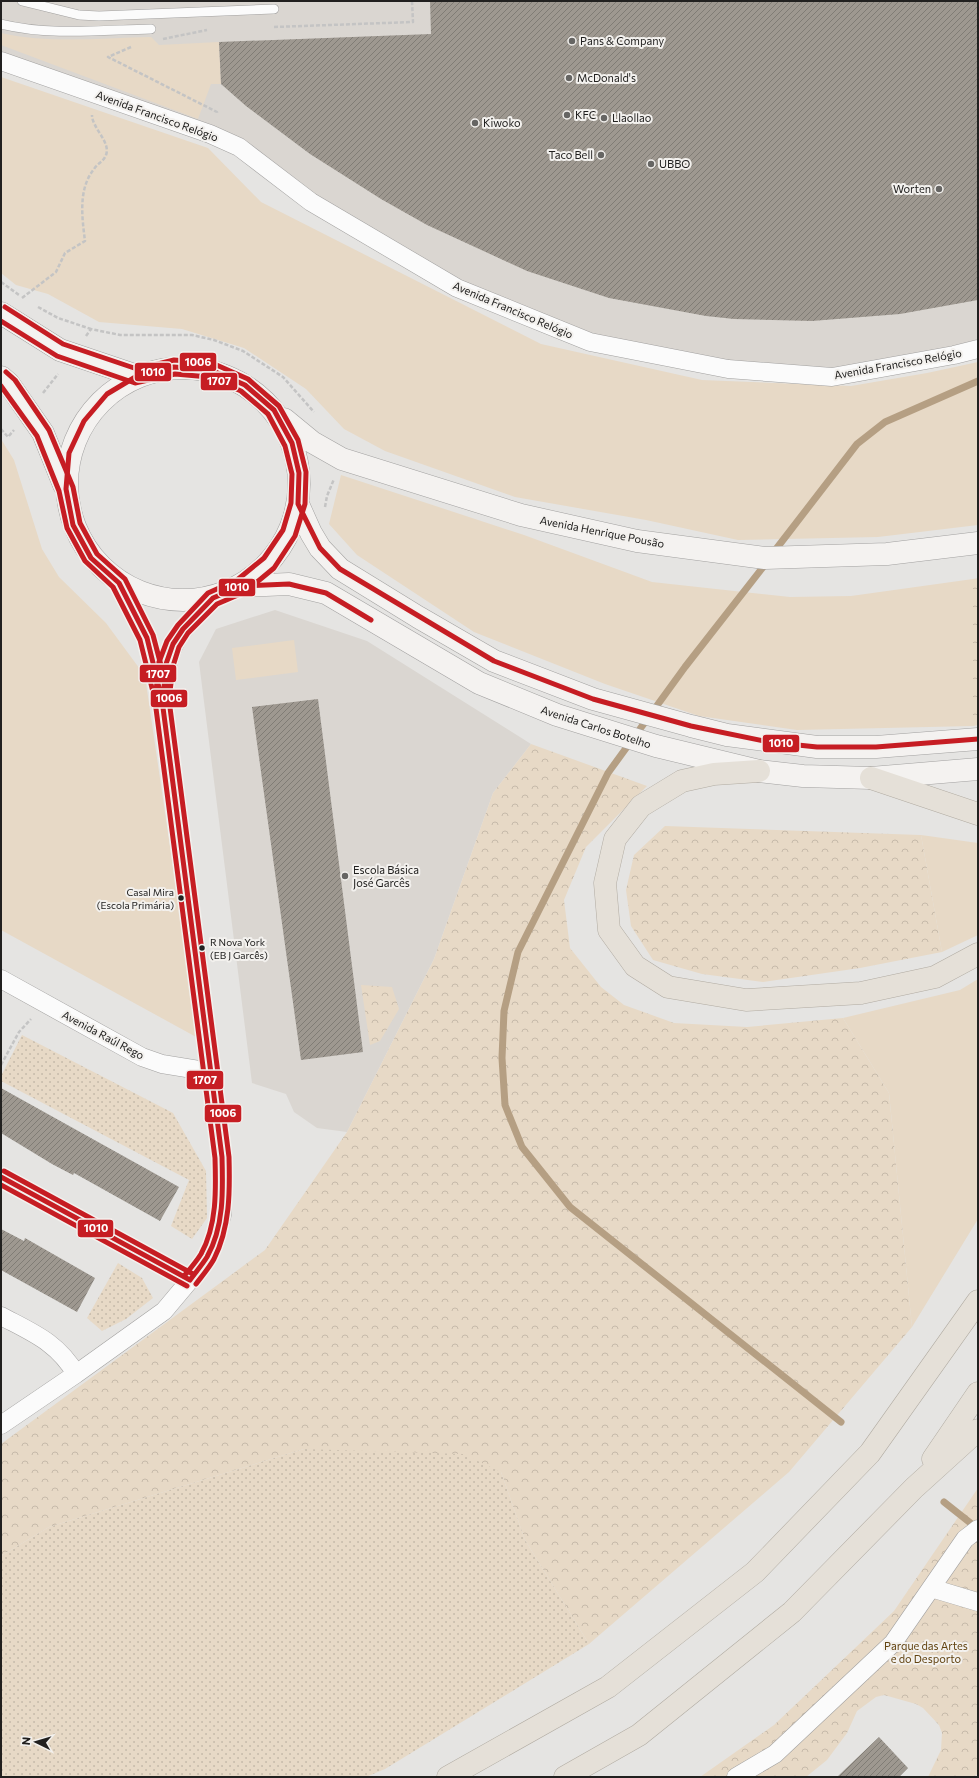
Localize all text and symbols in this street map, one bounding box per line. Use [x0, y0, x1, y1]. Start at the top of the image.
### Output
place label: Pans & Company [580, 34, 664, 47]
marker: Pans & Company [567, 36, 577, 46]
place label: McDonald's [577, 71, 636, 84]
marker: McDonald's [564, 73, 574, 83]
street label: Avenida Francisco Relógio [94, 87, 220, 144]
place label: KFC [575, 108, 596, 121]
marker: KFC [562, 110, 572, 120]
place label: Llaollao [612, 111, 652, 124]
marker: Llaollao [599, 113, 609, 123]
place label: Kiwoko [483, 116, 521, 129]
marker: Kiwoko [470, 118, 480, 128]
place label: Taco Bell [549, 148, 593, 161]
marker: Taco Bell [596, 150, 606, 160]
place label: UBBO [659, 157, 690, 170]
marker: UBBO [646, 159, 656, 169]
place label: Worten [893, 182, 931, 195]
marker: Worten [934, 184, 944, 194]
street label: Avenida Francisco Relógio [451, 278, 576, 341]
street label: Avenida Francisco Relógio [833, 346, 963, 381]
line badge: 1006 [179, 352, 217, 372]
text: 1006 [185, 355, 211, 368]
line badge: 1010 [134, 362, 172, 382]
text: 1010 [141, 365, 165, 378]
line badge: 1707 [200, 372, 238, 391]
text: 1707 [207, 374, 231, 387]
street label: Avenida Henrique Pousão [539, 513, 666, 550]
line badge: 1010 [218, 578, 256, 597]
text: 1010 [225, 580, 249, 593]
line badge: 1707 [139, 664, 177, 683]
text: 1707 [146, 667, 170, 680]
line badge: 1006 [150, 689, 188, 708]
text: 1006 [156, 691, 182, 704]
street label: Avenida Carlos Botelho [539, 703, 653, 751]
line badge: 1010 [762, 734, 800, 753]
text: 1010 [769, 736, 793, 749]
place label: Escola Básica José Garcês [353, 863, 419, 890]
marker: Escola Básica José Garcês [340, 871, 350, 881]
place label: Casal Mira (Escola Primária) [97, 886, 174, 911]
marker: Casal Mira (Escola Primária) [176, 893, 186, 903]
place label: R Nova York (EB J Garcês) [210, 936, 268, 961]
marker: R Nova York (EB J Garcês) [197, 943, 207, 953]
street label: Avenida Raúl Rego [60, 1007, 147, 1062]
line badge: 1707 [186, 1070, 224, 1090]
text: 1707 [193, 1073, 217, 1086]
line badge: 1006 [204, 1104, 242, 1123]
text: 1006 [210, 1106, 236, 1119]
line badge: 1010 [77, 1219, 114, 1238]
text: 1010 [84, 1221, 108, 1234]
park label: Parque das Artes e do Desporto [884, 1639, 968, 1665]
north arrow [16, 1722, 56, 1762]
text: N [19, 1736, 32, 1746]

